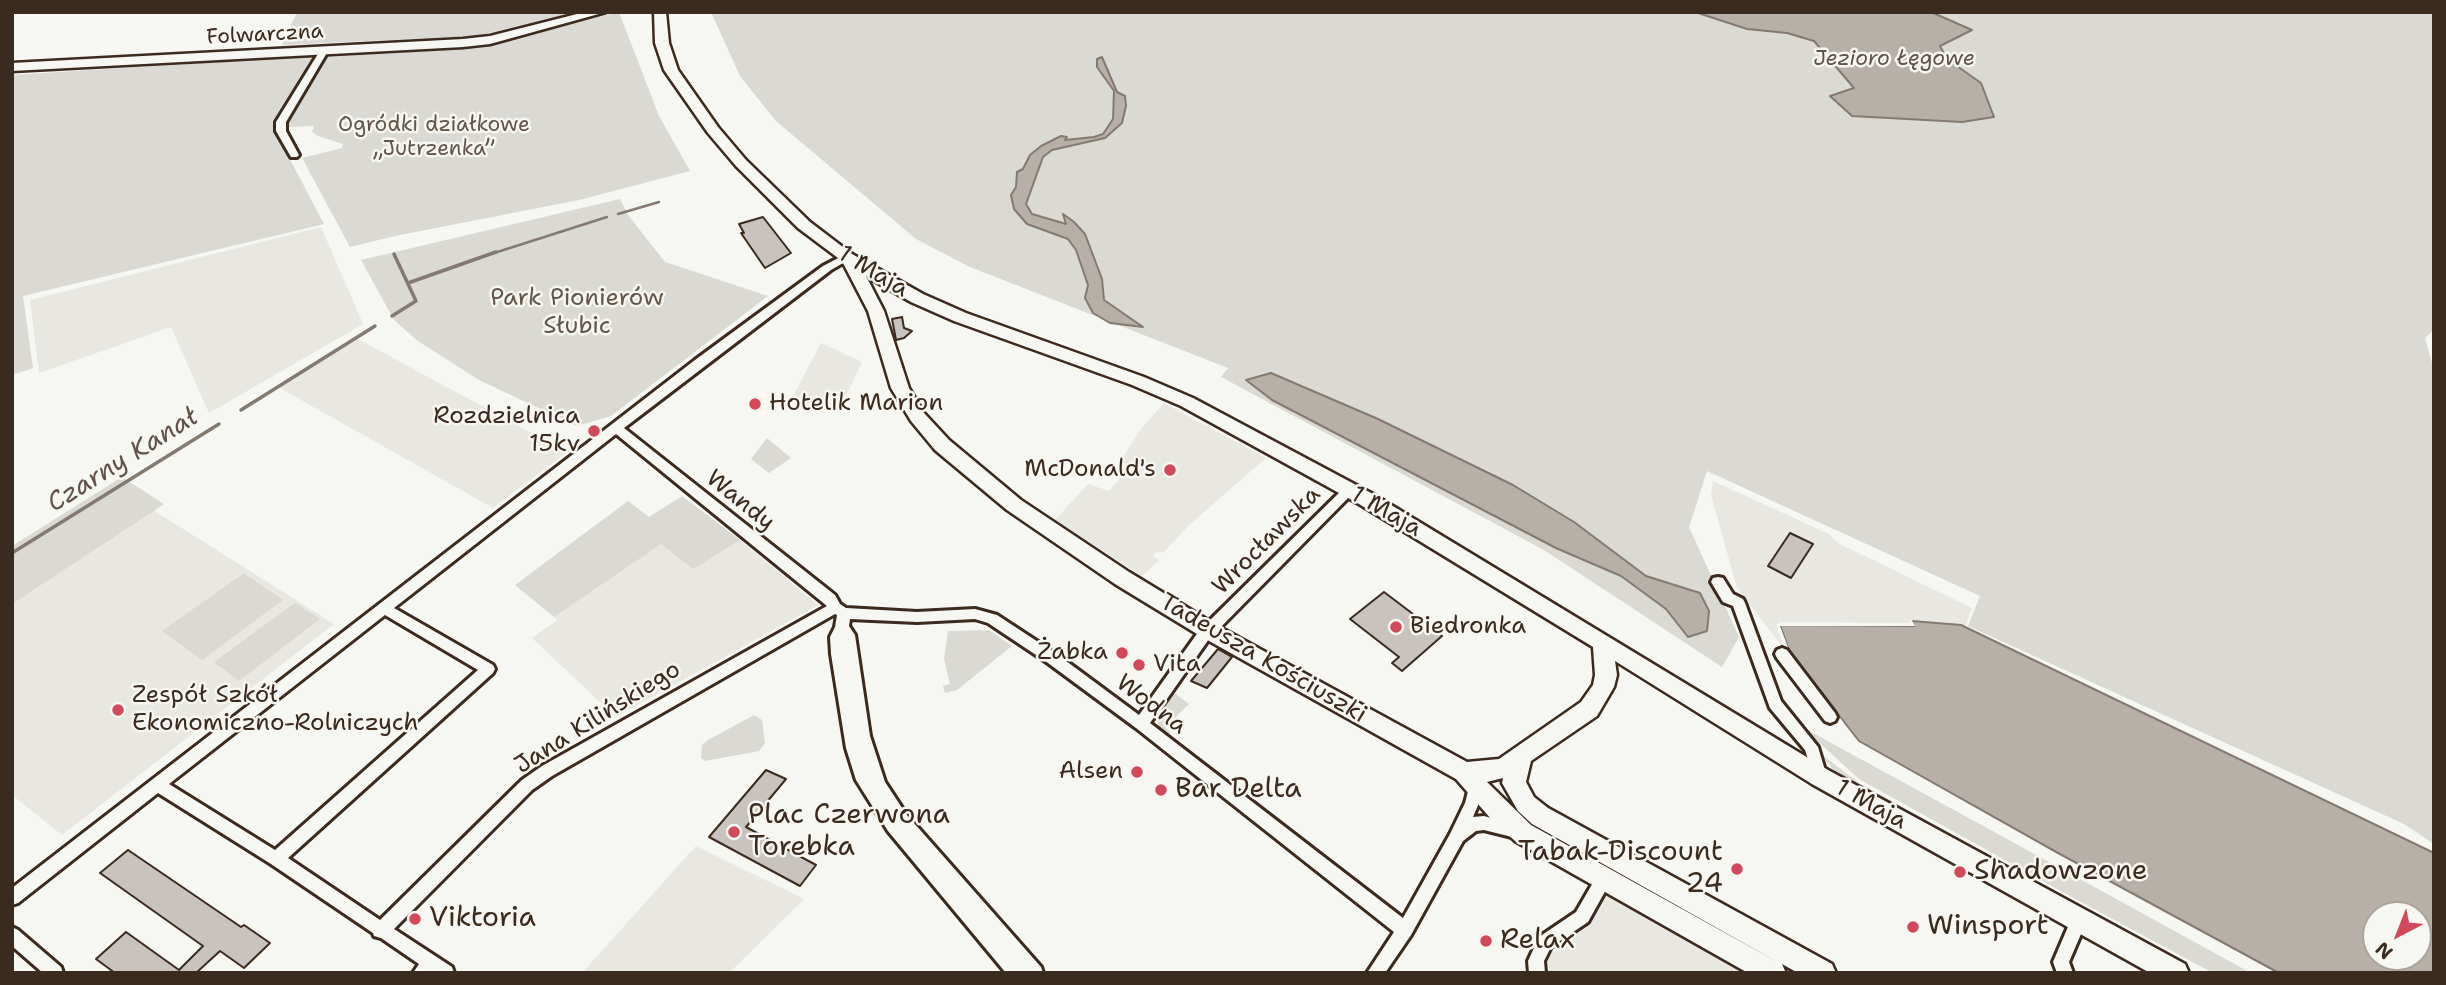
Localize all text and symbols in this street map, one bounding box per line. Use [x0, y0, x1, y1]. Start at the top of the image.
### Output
street label: Folwarczna [206, 19, 324, 51]
water label: Jezioro Łęgowe [1813, 47, 1975, 73]
park label: Ogródki działkowe „Jutrzenka” [338, 113, 530, 163]
street label: 1 Maja [833, 240, 913, 304]
park label: Park Pionierów Słubic [490, 285, 664, 341]
place label: Hotelik Marion [769, 390, 943, 418]
marker: Hotelik Marion [747, 396, 763, 412]
water label: Czarny Kanał [42, 402, 204, 520]
place label: Rozdzielnica 15kv [433, 403, 580, 459]
marker: Rozdzielnica 15kv [586, 423, 602, 439]
place label: McDonald's [1024, 456, 1156, 484]
marker: McDonald's [1162, 462, 1178, 478]
street label: Wandy [700, 465, 780, 537]
street label: 1 Maja [1345, 480, 1427, 544]
street label: Wrocławska [1207, 481, 1327, 601]
street label: Tadeusza Kościuszki [1155, 588, 1371, 730]
place label: Biedronka [1410, 613, 1526, 641]
marker: Biedronka [1388, 619, 1404, 635]
place label: Żabka [1037, 639, 1108, 667]
marker: Żabka [1114, 645, 1130, 661]
place label: Vita [1153, 651, 1201, 679]
street label: Jana Kilińskiego [510, 655, 686, 781]
marker: Vita [1131, 657, 1147, 673]
street label: Wodna [1110, 669, 1192, 741]
place label: Zespół Szkół Ekonomiczno-Rolniczych [132, 682, 419, 738]
marker: Zespół Szkół Ekonomiczno-Rolniczych [110, 702, 126, 718]
place label: Alsen [1059, 758, 1123, 786]
marker: Alsen [1129, 764, 1145, 780]
place label: Bar Delta [1175, 773, 1302, 807]
street label: 1 Maja [1830, 774, 1912, 836]
marker: Bar Delta [1153, 782, 1169, 798]
place label: Plac Czerwona Torebka [748, 799, 950, 865]
marker: Plac Czerwona Torebka [726, 824, 742, 840]
place label: Tabak-Discount 24 [1518, 836, 1723, 902]
place label: Shadowzone [1974, 855, 2148, 889]
marker: Tabak-Discount 24 [1729, 861, 1745, 877]
marker: Shadowzone [1952, 864, 1968, 880]
north arrow [2362, 901, 2432, 971]
place label: Viktoria [429, 902, 536, 936]
place label: Winsport [1927, 910, 2049, 944]
marker: Viktoria [407, 911, 423, 927]
marker: Winsport [1905, 919, 1921, 935]
place label: Relax [1500, 924, 1575, 958]
marker: Relax [1478, 933, 1494, 949]
text: N [2370, 936, 2398, 965]

